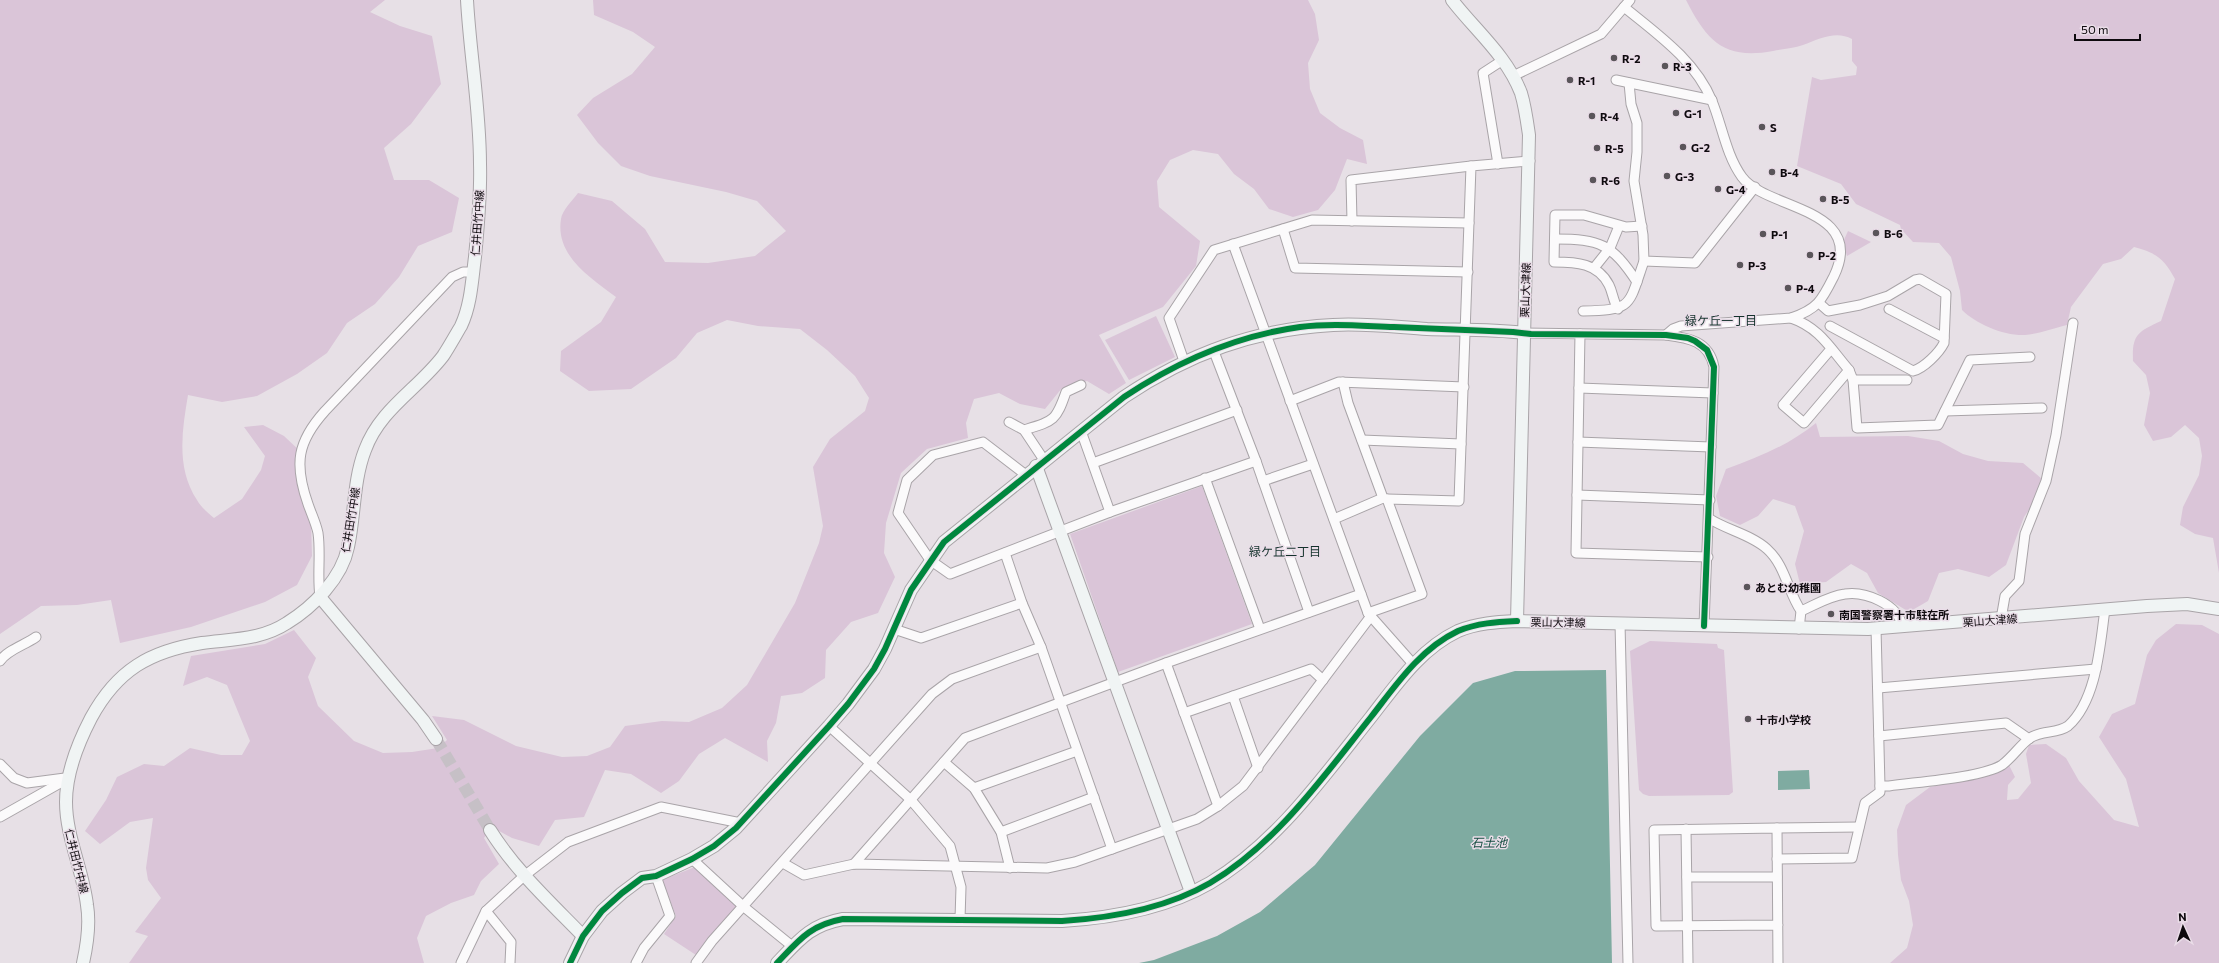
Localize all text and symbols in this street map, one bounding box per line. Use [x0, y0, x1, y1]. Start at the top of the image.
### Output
scale bar [2075, 16, 2140, 42]
text: 50 m [2081, 22, 2109, 36]
place label: R-2 [1622, 52, 1641, 65]
marker: R-2 [1609, 53, 1619, 63]
place label: R-3 [1673, 60, 1692, 73]
marker: R-3 [1660, 61, 1670, 71]
place label: R-1 [1578, 74, 1595, 87]
marker: R-1 [1565, 75, 1575, 85]
place label: G-1 [1684, 107, 1702, 120]
marker: G-1 [1671, 108, 1681, 118]
place label: R-4 [1600, 110, 1619, 123]
marker: R-4 [1587, 111, 1597, 121]
place label: S [1770, 121, 1777, 134]
marker: S [1757, 122, 1767, 132]
place label: G-2 [1691, 141, 1710, 154]
place label: R-5 [1605, 142, 1624, 155]
marker: G-2 [1678, 142, 1688, 152]
marker: R-5 [1592, 143, 1602, 153]
place label: B-4 [1780, 166, 1799, 179]
marker: B-4 [1767, 167, 1777, 177]
place label: G-3 [1675, 170, 1694, 183]
marker: G-3 [1662, 171, 1672, 181]
place label: R-6 [1601, 174, 1620, 187]
marker: R-6 [1588, 175, 1598, 185]
place label: G-4 [1726, 183, 1746, 196]
marker: G-4 [1713, 184, 1723, 194]
street label: 仁井田竹中線 [468, 190, 486, 256]
place label: B-5 [1831, 193, 1849, 206]
marker: B-5 [1818, 194, 1828, 204]
place label: B-6 [1884, 227, 1903, 240]
place label: P-1 [1771, 228, 1788, 241]
marker: B-6 [1871, 228, 1881, 238]
marker: P-1 [1758, 229, 1768, 239]
place label: P-2 [1818, 249, 1836, 262]
marker: P-2 [1805, 250, 1815, 260]
place label: P-3 [1748, 259, 1766, 272]
marker: P-3 [1735, 260, 1745, 270]
street label: 栗山大津線 [1518, 262, 1532, 318]
place label: P-4 [1796, 282, 1815, 295]
marker: P-4 [1783, 283, 1793, 293]
district label: 緑ケ丘一丁目 [1685, 313, 1757, 327]
street label: 仁井田竹中線 [338, 486, 362, 554]
district label: 緑ケ丘二丁目 [1249, 544, 1321, 558]
place label: あとむ幼稚園 [1755, 581, 1821, 594]
marker: あとむ幼稚園 [1742, 582, 1752, 592]
place label: 南国警察署十市駐在所 [1839, 608, 1949, 621]
marker: 南国警察署十市駐在所 [1826, 609, 1836, 619]
street label: 栗山大津線 [1962, 612, 2018, 628]
street label: 栗山大津線 [1530, 615, 1586, 629]
place label: 十市小学校 [1756, 713, 1811, 726]
marker: 十市小学校 [1743, 714, 1753, 724]
street label: 仁井田竹中線 [63, 827, 91, 895]
water label: 石土池 [1471, 835, 1508, 849]
north arrow [2163, 907, 2203, 947]
text: N [2178, 910, 2187, 923]

